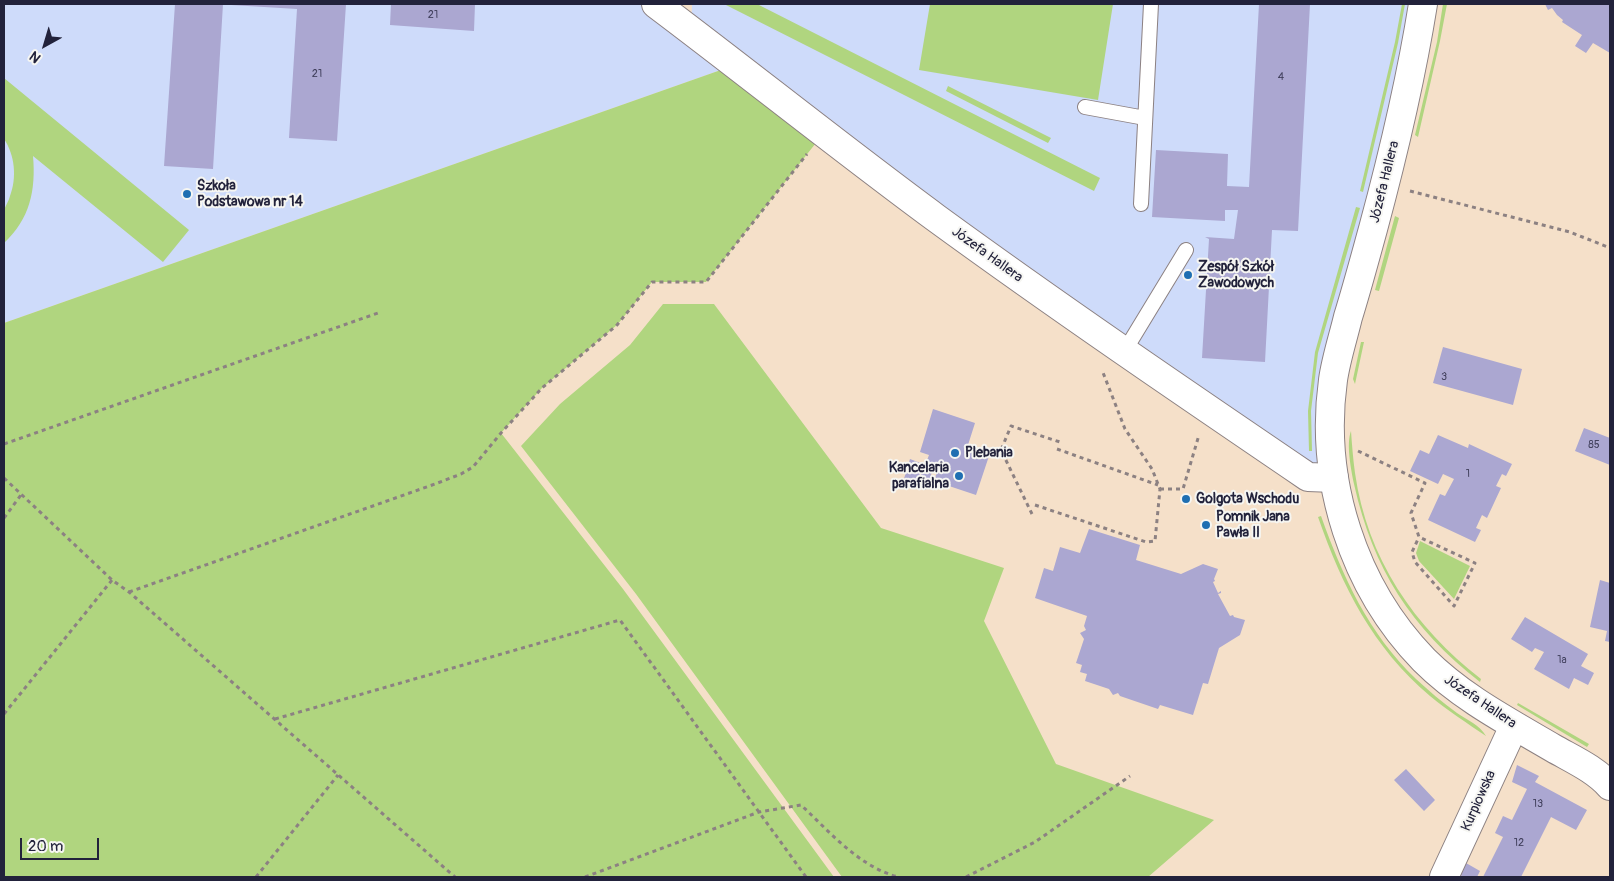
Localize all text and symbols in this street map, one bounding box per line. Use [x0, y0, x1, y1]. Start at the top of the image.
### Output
house number: 21 [428, 8, 438, 22]
north arrow [20, 20, 70, 70]
text: N [26, 47, 44, 67]
house number: 21 [312, 67, 322, 81]
house number: 4 [1278, 70, 1284, 84]
street label: Józefa Hallera [1367, 139, 1403, 225]
place label: Szkoła Podstawowa nr 14 [197, 178, 303, 210]
marker: Szkoła Podstawowa nr 14 [181, 188, 193, 200]
street label: Józefa Hallera [948, 224, 1026, 286]
place label: Zespół Szkół Zawodowych [1198, 259, 1274, 292]
marker: Zespół Szkół Zawodowych [1182, 269, 1194, 281]
house number: 3 [1441, 370, 1447, 384]
house number: 85 [1588, 438, 1600, 452]
place label: Plebania [965, 445, 1013, 461]
marker: Plebania [949, 447, 961, 459]
place label: Kancelaria parafialna [889, 460, 949, 492]
house number: 1 [1466, 467, 1470, 481]
marker: Kancelaria parafialna [953, 470, 965, 482]
place label: Golgota Wschodu [1196, 491, 1299, 507]
marker: Golgota Wschodu [1180, 493, 1192, 505]
place label: Pomnik Jana Pawła II [1216, 509, 1290, 542]
marker: Pomnik Jana Pawła II [1200, 519, 1212, 531]
house number: 1a [1557, 653, 1567, 667]
street label: Józefa Hallera [1441, 672, 1519, 732]
street label: Kurpiowska [1458, 768, 1500, 834]
house number: 13 [1533, 797, 1543, 811]
scale bar [22, 828, 101, 860]
house number: 12 [1514, 836, 1524, 850]
text: 20 m [28, 837, 63, 856]

